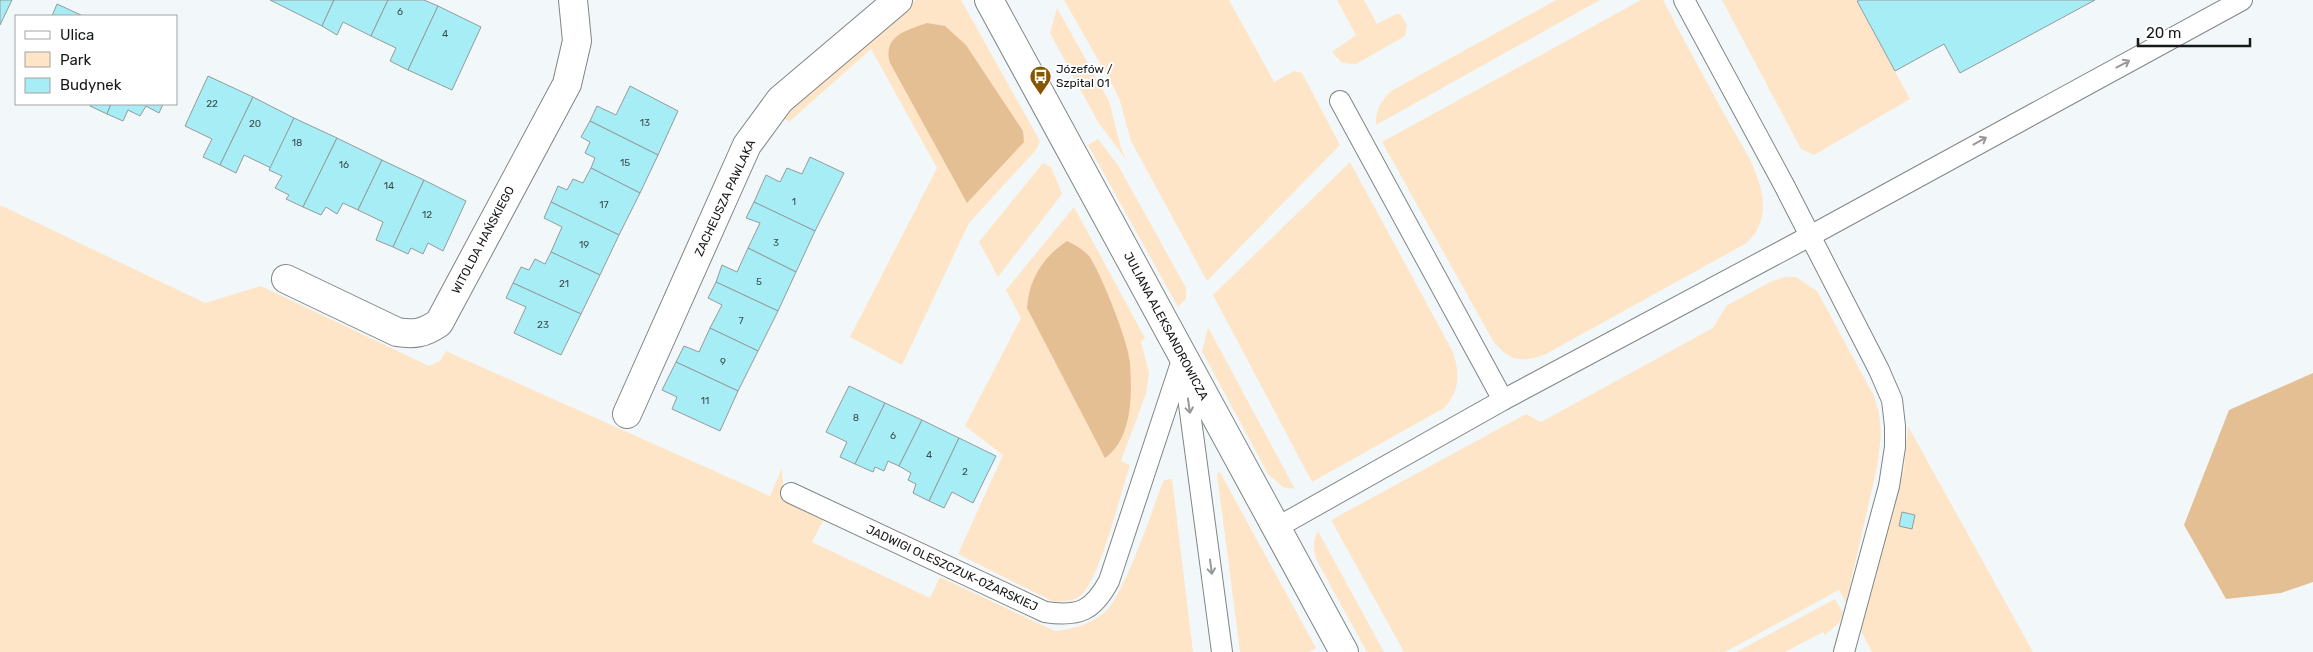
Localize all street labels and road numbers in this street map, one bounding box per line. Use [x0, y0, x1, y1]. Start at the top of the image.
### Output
street label: ZACHEUSZA PAWLAKA [692, 137, 758, 259]
street label: WITOLDA HAŃSKIEGO [449, 184, 517, 296]
street label: JULIANA ALEKSANDROWICZA [1121, 249, 1211, 403]
street label: JADWIGI OLESZCZUK-OŻARSKIEJ [864, 522, 1040, 614]

